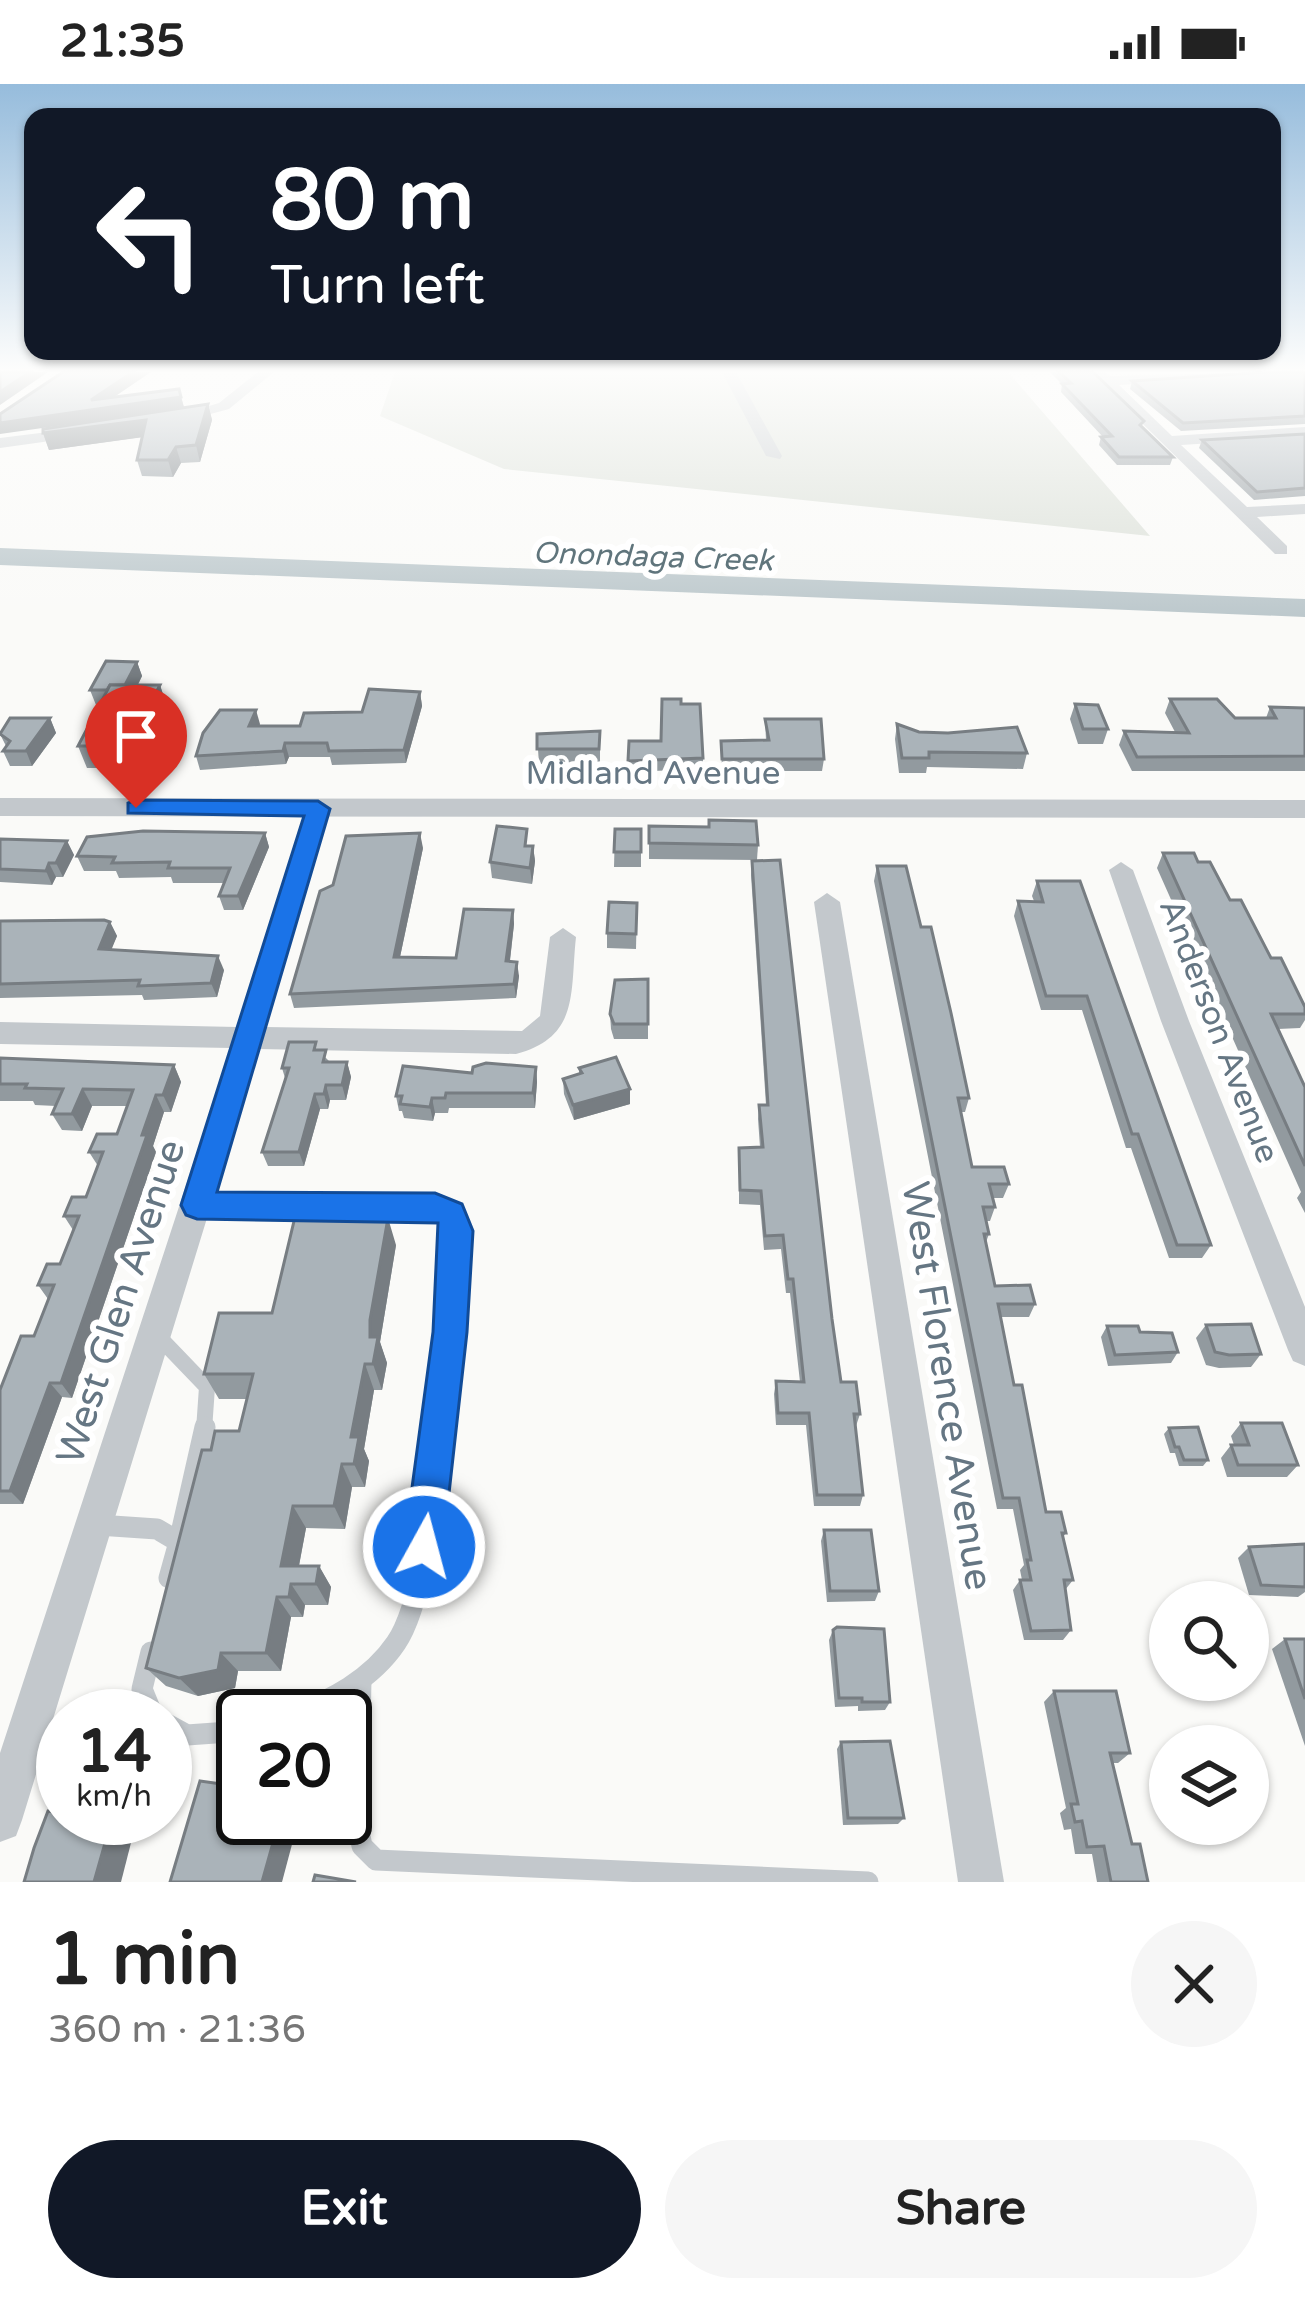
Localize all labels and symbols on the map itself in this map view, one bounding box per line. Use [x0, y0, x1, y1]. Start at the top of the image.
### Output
water label: Onondaga Creek [532, 534, 776, 580]
pin [85, 685, 187, 808]
street label: Midland Avenue [526, 754, 780, 793]
street label: Anderson Avenue [1151, 894, 1287, 1168]
street label: West Glen Avenue [46, 1134, 196, 1470]
street label: West Florence Avenue [891, 1178, 1003, 1594]
position arrow [361, 1484, 487, 1610]
speed limit sign: 20 [216, 1689, 372, 1845]

